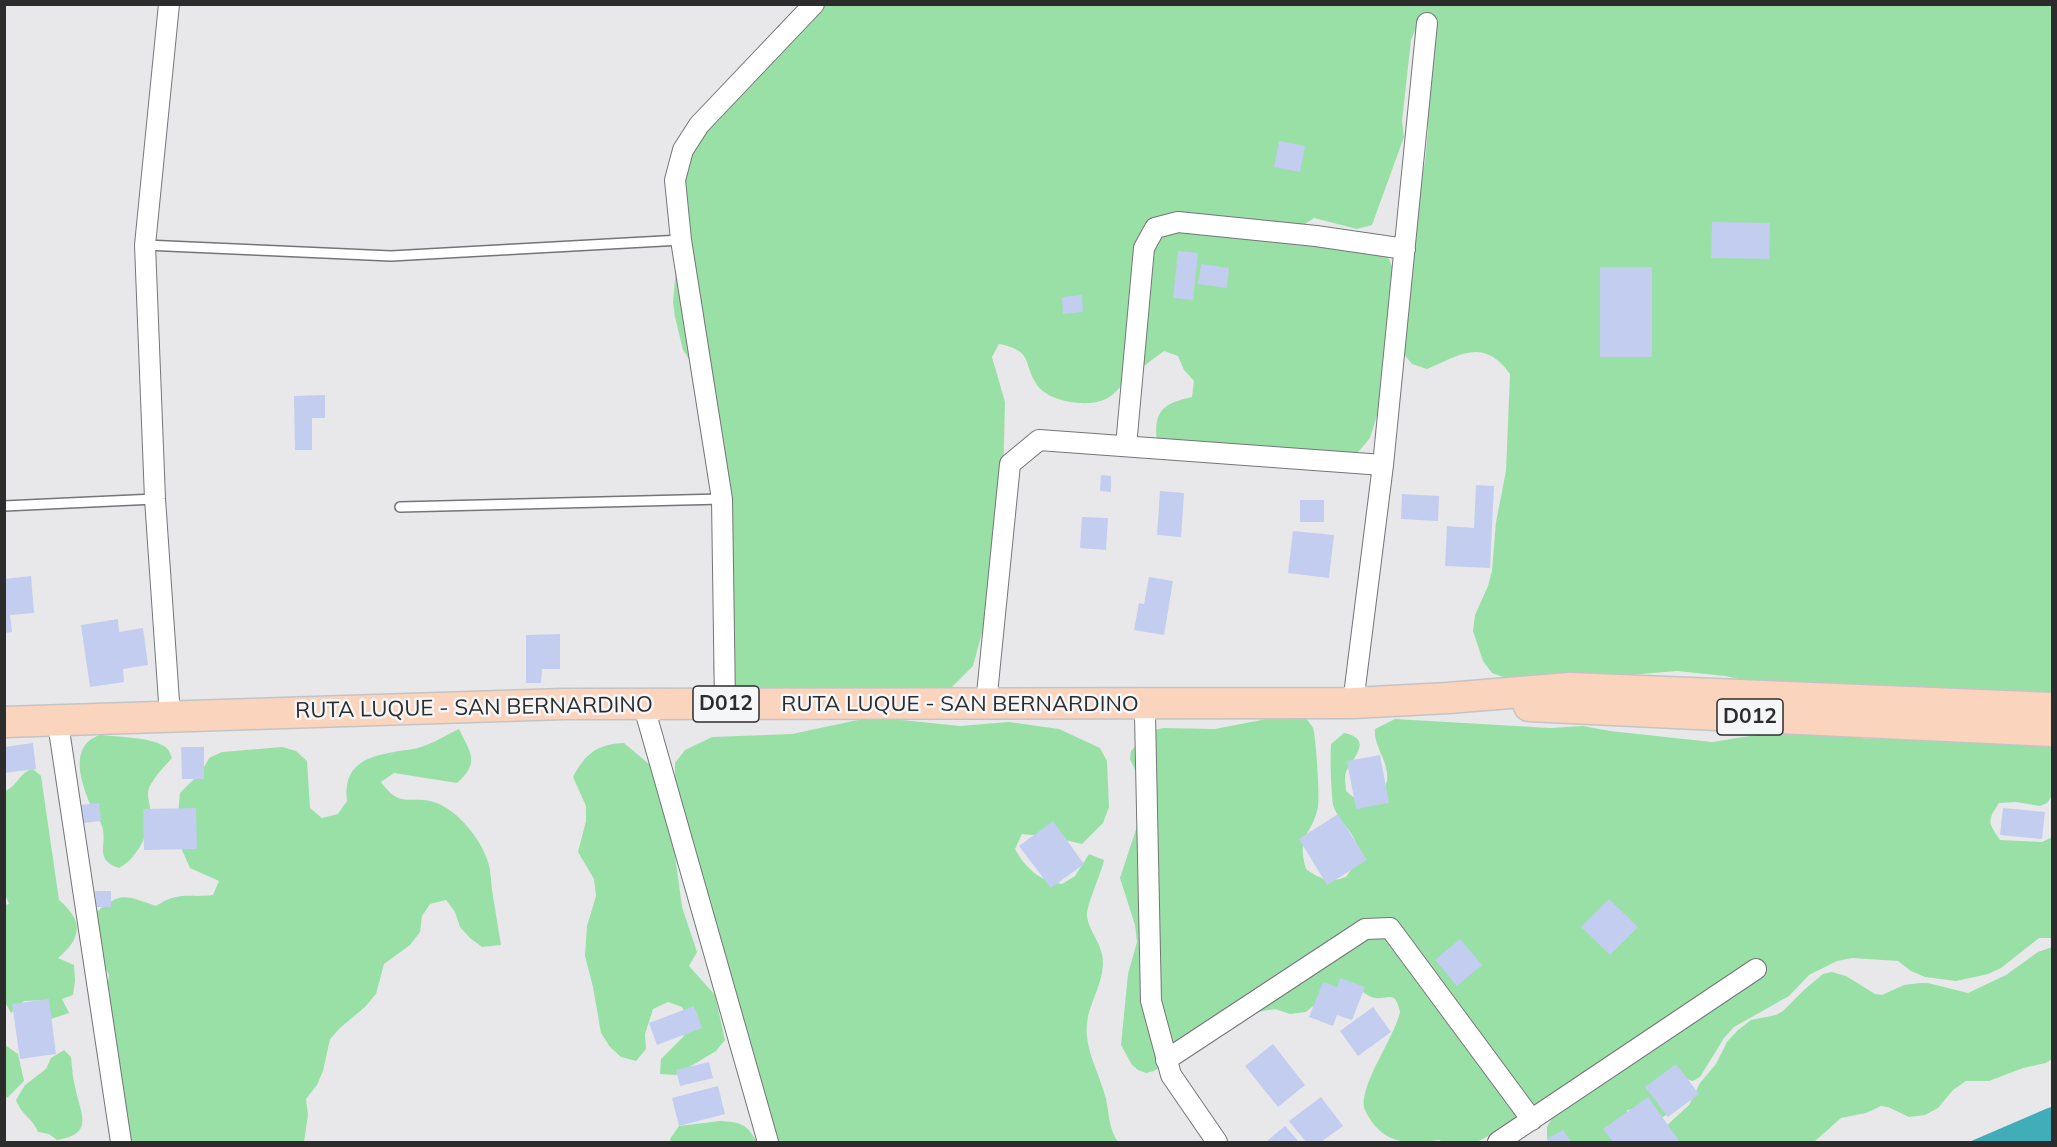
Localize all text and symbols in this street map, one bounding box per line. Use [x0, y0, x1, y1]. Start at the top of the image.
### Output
road number: D012 [693, 686, 759, 722]
street label: RUTA LUQUE - SAN BERNARDINO [781, 691, 1139, 717]
street label: RUTA LUQUE - SAN BERNARDINO [295, 692, 653, 724]
road number: D012 [1717, 699, 1783, 735]

